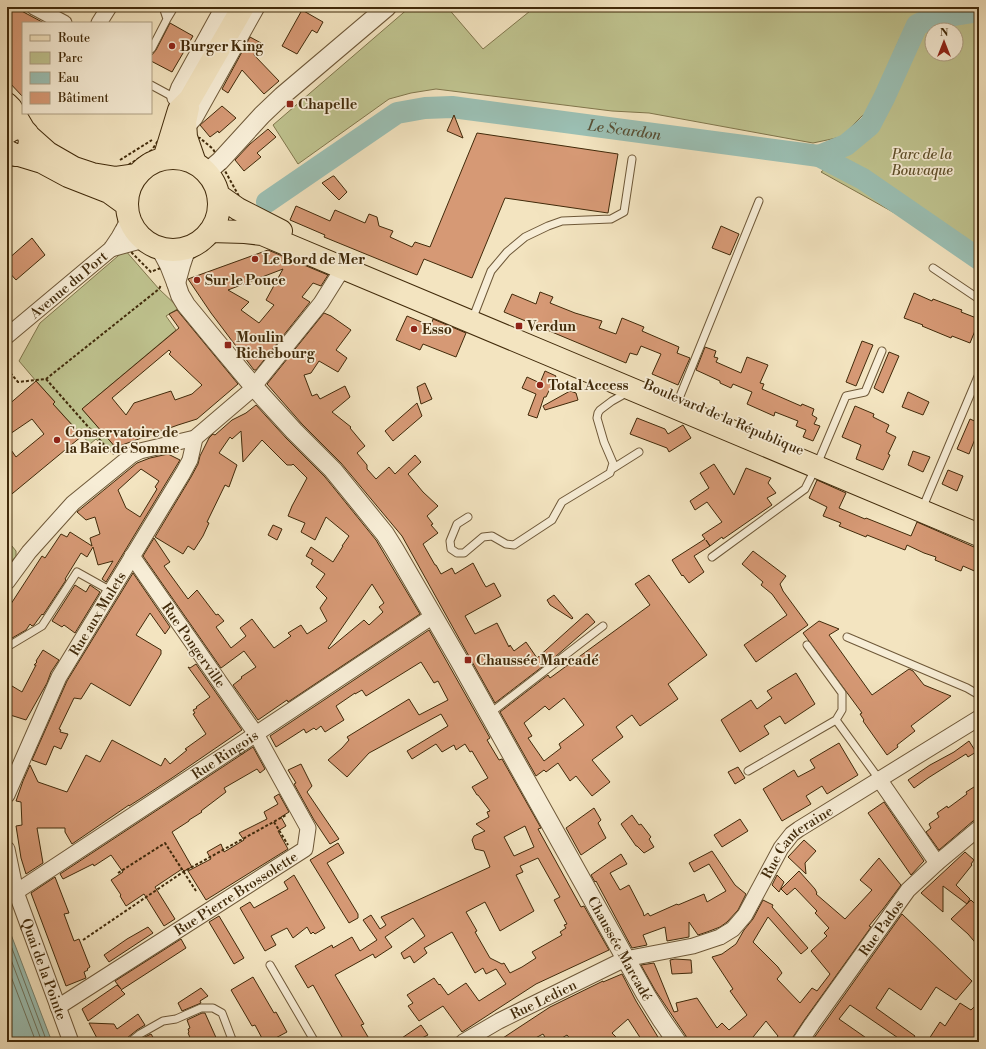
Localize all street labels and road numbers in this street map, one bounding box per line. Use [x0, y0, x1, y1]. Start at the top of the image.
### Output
street label: Avenue du Port [26, 248, 112, 324]
street label: Boulevard de la République [640, 375, 807, 460]
street label: Rue aux Mulets [66, 569, 131, 660]
street label: Rue Pongerville [157, 599, 229, 692]
street label: Rue Ringois [189, 727, 262, 784]
street label: Rue Canteraine [758, 802, 837, 882]
street label: Rue Pierre Brossolette [171, 848, 301, 940]
street label: Chaussée Marcadé [583, 894, 656, 1005]
street label: Rue Pados [855, 896, 908, 960]
street label: Quai de la Pointe [16, 916, 70, 1023]
street label: Rue Ledien [507, 976, 581, 1024]

